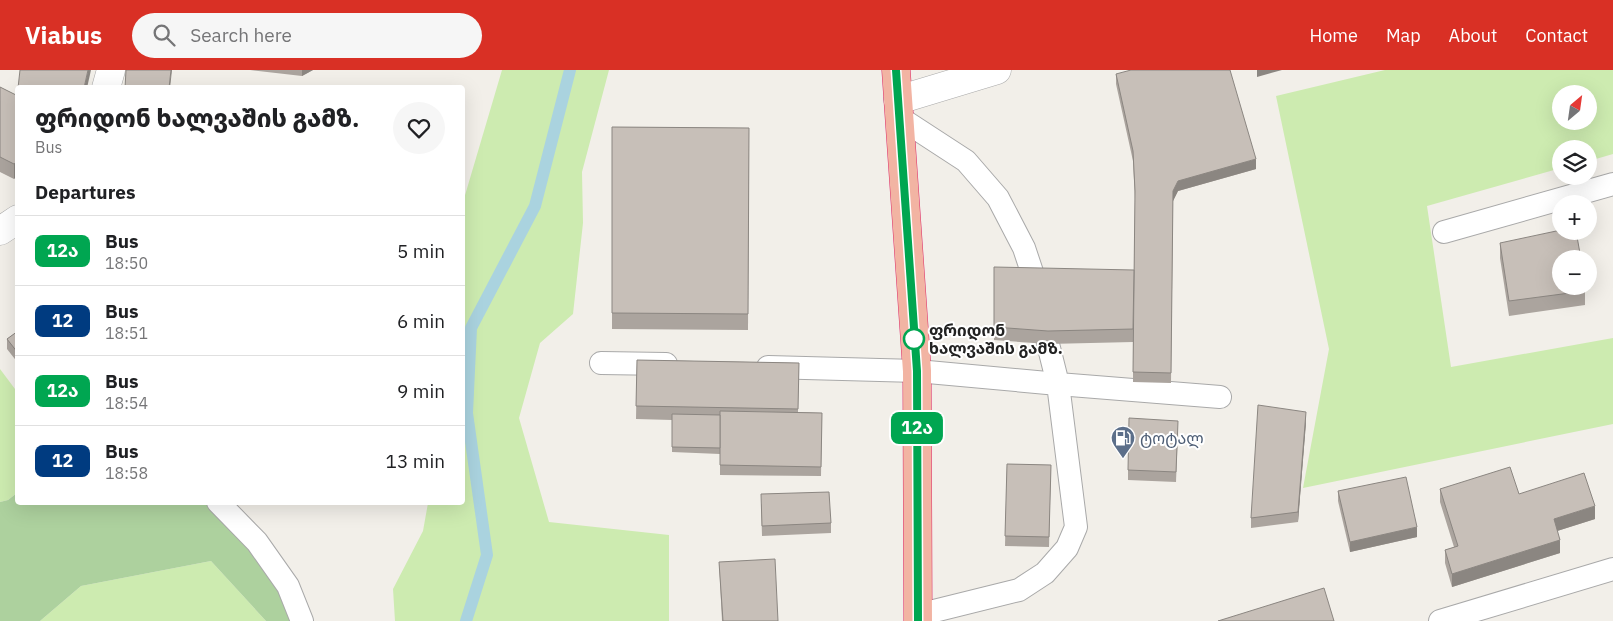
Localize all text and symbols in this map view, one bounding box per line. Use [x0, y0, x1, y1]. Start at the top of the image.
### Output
search box [132, 13, 482, 58]
text: Viabus [25, 19, 102, 51]
icon: search [150, 21, 178, 49]
text: Search here [190, 23, 292, 47]
text: Home [1310, 24, 1358, 47]
text: Map [1386, 24, 1421, 47]
text: About [1449, 24, 1497, 47]
text: Contact [1525, 24, 1588, 47]
north arrow [1552, 85, 1598, 130]
map controls [1552, 85, 1597, 295]
text: ფრიდონ ხალვაშის გამზ. [35, 102, 360, 134]
button: heart [393, 102, 445, 154]
text: Bus [35, 137, 62, 157]
button: layers [1552, 140, 1597, 185]
text: Departures [35, 180, 135, 204]
button: + [1552, 195, 1597, 240]
text: Bus [105, 229, 139, 253]
text: 12ა [46, 239, 79, 262]
text: 5 min [397, 239, 445, 263]
button: − [1552, 250, 1597, 295]
text: 18:50 [105, 253, 148, 273]
text: Bus [105, 299, 139, 323]
text: 12 [52, 309, 73, 332]
text: 6 min [397, 309, 445, 333]
place label: ფრიდონ ხალვაშის გამზ. [929, 320, 1063, 359]
text: 18:51 [105, 323, 148, 343]
marker: ფრიდონ ხალვაშის გამზ. [903, 328, 925, 350]
text: Bus [105, 369, 139, 393]
text: 12ა [46, 379, 79, 402]
text: 9 min [397, 379, 445, 403]
text: 18:54 [105, 393, 148, 413]
line badge: 12ა [888, 412, 946, 444]
text: 12ა [901, 416, 933, 439]
fuel station icon: ტოტალ [1110, 425, 1136, 459]
place label: ტოტალ [1140, 428, 1204, 449]
text: Bus [105, 439, 139, 463]
text: 12 [52, 449, 73, 472]
text: 13 min [386, 449, 445, 473]
text: 18:58 [105, 463, 148, 483]

